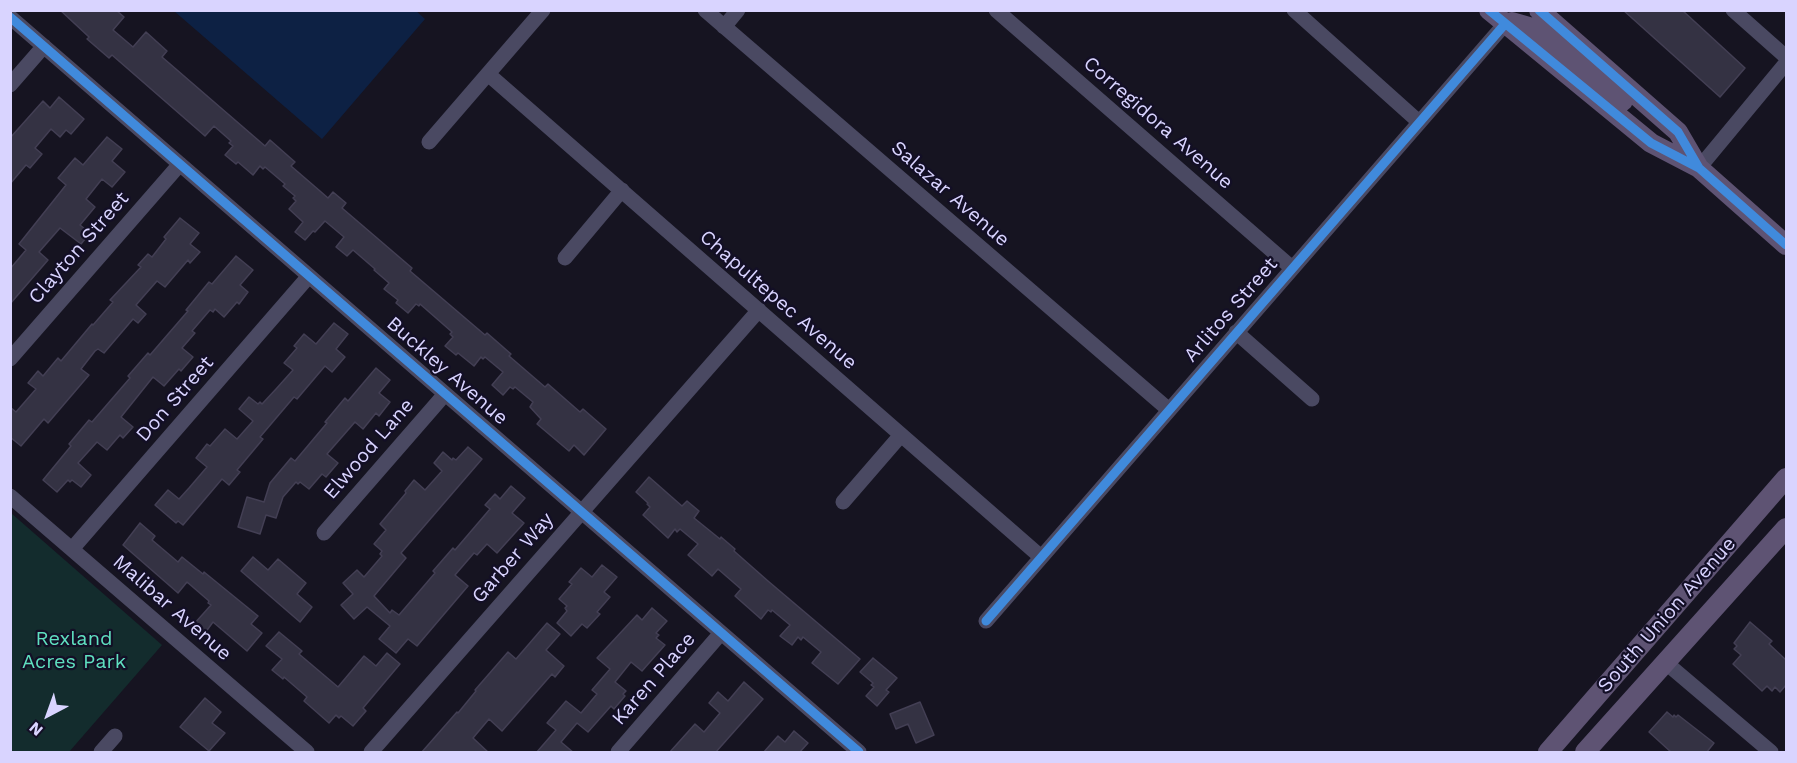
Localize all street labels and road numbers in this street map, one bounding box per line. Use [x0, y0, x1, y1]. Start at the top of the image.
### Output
street label: Corregidora Avenue [1078, 51, 1238, 195]
street label: Salazar Avenue [886, 136, 1014, 252]
street label: Clayton Street [24, 187, 134, 309]
street label: Chapultepec Avenue [694, 225, 862, 375]
street label: Arlitos Street [1179, 253, 1283, 367]
street label: Buckley Avenue [381, 312, 513, 430]
street label: Don Street [131, 351, 219, 447]
street label: Elwood Lane [319, 394, 419, 504]
street label: Garber Way [467, 508, 559, 608]
street label: South Union Avenue [1593, 532, 1741, 698]
street label: Malibar Avenue [108, 550, 236, 666]
street label: Karen Place [607, 628, 701, 730]

